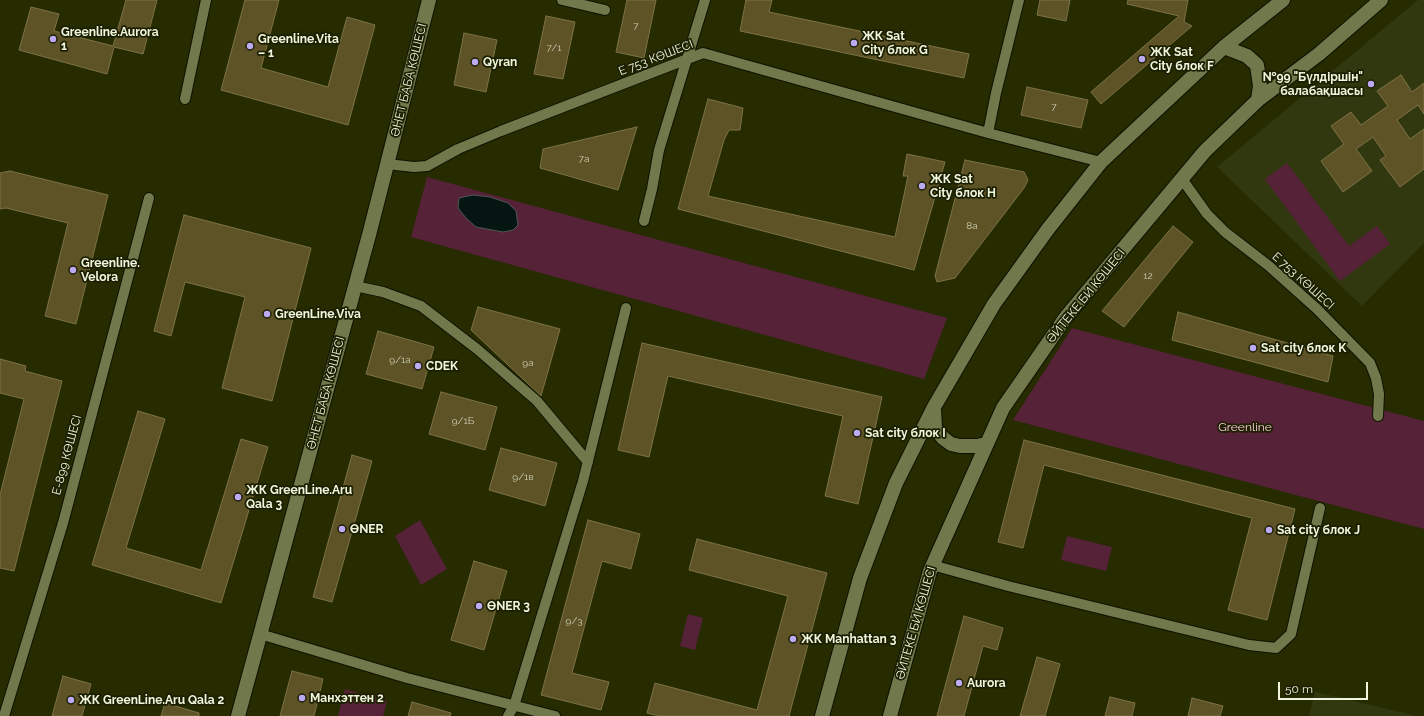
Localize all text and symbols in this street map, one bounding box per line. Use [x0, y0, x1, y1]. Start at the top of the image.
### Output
house number: 7 [633, 20, 639, 32]
street label: ӘНЕТ БАБА КӨШЕСІ [388, 22, 430, 138]
place label: Greenline.Aurora 1 [61, 25, 159, 53]
place label: ЖК Sat City блок G [862, 29, 928, 57]
place label: Greenline.Vita – 1 [258, 32, 339, 60]
marker: Greenline.Aurora 1 [48, 34, 58, 44]
street label: Е 753 КӨШЕСІ [617, 37, 695, 79]
marker: ЖК Sat City блок G [849, 38, 859, 48]
marker: Greenline.Vita – 1 [245, 41, 255, 51]
house number: 7/1 [547, 42, 561, 54]
place label: ЖК Sat City блок F [1150, 45, 1214, 73]
marker: ЖК Sat City блок F [1137, 54, 1147, 64]
place label: Qyran [483, 55, 517, 69]
marker: Qyran [470, 57, 480, 67]
place label: №99 "Бүлдіршін" балабақшасы [1263, 70, 1363, 98]
marker: №99 "Бүлдіршін" балабақшасы [1366, 79, 1376, 89]
house number: 7 [1051, 101, 1057, 113]
house number: 7а [579, 153, 589, 165]
place label: ЖК Sat City блок H [930, 172, 996, 200]
marker: ЖК Sat City блок H [917, 181, 927, 191]
house number: 8а [966, 220, 978, 232]
street label: ӘЙТЕКЕ БИ КӨШЕСІ [1044, 246, 1128, 346]
street label: Е 753 КӨШЕСІ [1269, 249, 1337, 313]
place label: Greenline. Velora [81, 256, 140, 284]
marker: Greenline. Velora [68, 265, 78, 275]
house number: 12 [1143, 270, 1153, 282]
place label: GreenLine.Viva [275, 307, 361, 321]
marker: GreenLine.Viva [262, 309, 272, 319]
street label: ӘНЕТ БАБА КӨШЕСІ [304, 335, 348, 451]
place label: Sat city блок K [1261, 341, 1346, 355]
marker: Sat city блок K [1248, 343, 1258, 353]
house number: 9/1а [389, 354, 411, 366]
house number: 9а [522, 357, 534, 369]
place label: CDEK [426, 359, 458, 373]
marker: CDEK [413, 361, 423, 371]
street label: Е-899 КӨШЕСІ [49, 413, 85, 497]
house number: 9/1Б [452, 415, 474, 427]
park label: Greenline [1218, 420, 1272, 434]
place label: Sat city блок I [865, 426, 946, 440]
marker: Sat city блок I [852, 428, 862, 438]
house number: 9/1в [512, 471, 534, 483]
place label: ЖК GreenLine.Aru Qala 3 [246, 483, 352, 511]
marker: ЖК GreenLine.Aru Qala 3 [233, 492, 243, 502]
place label: ӨNER [350, 522, 383, 536]
place label: Sat city блок J [1277, 523, 1360, 537]
marker: ӨNER [337, 524, 347, 534]
marker: Sat city блок J [1264, 525, 1274, 535]
street label: ӘЙТЕКЕ БИ КӨШЕСІ [893, 565, 939, 681]
place label: ӨNER 3 [487, 599, 530, 613]
marker: ӨNER 3 [474, 601, 484, 611]
house number: 9/3 [566, 615, 582, 627]
place label: ЖК Manhattan 3 [801, 632, 896, 646]
marker: ЖК Manhattan 3 [788, 634, 798, 644]
scale bar [1280, 674, 1370, 700]
place label: Aurora [967, 676, 1006, 690]
marker: Aurora [954, 678, 964, 688]
text: 50 m [1285, 682, 1313, 696]
place label: Манхэттен 2 [310, 691, 384, 705]
place label: ЖК GreenLine.Aru Qala 2 [79, 693, 224, 707]
marker: Манхэттен 2 [297, 693, 307, 703]
marker: ЖК GreenLine.Aru Qala 2 [66, 695, 76, 705]

